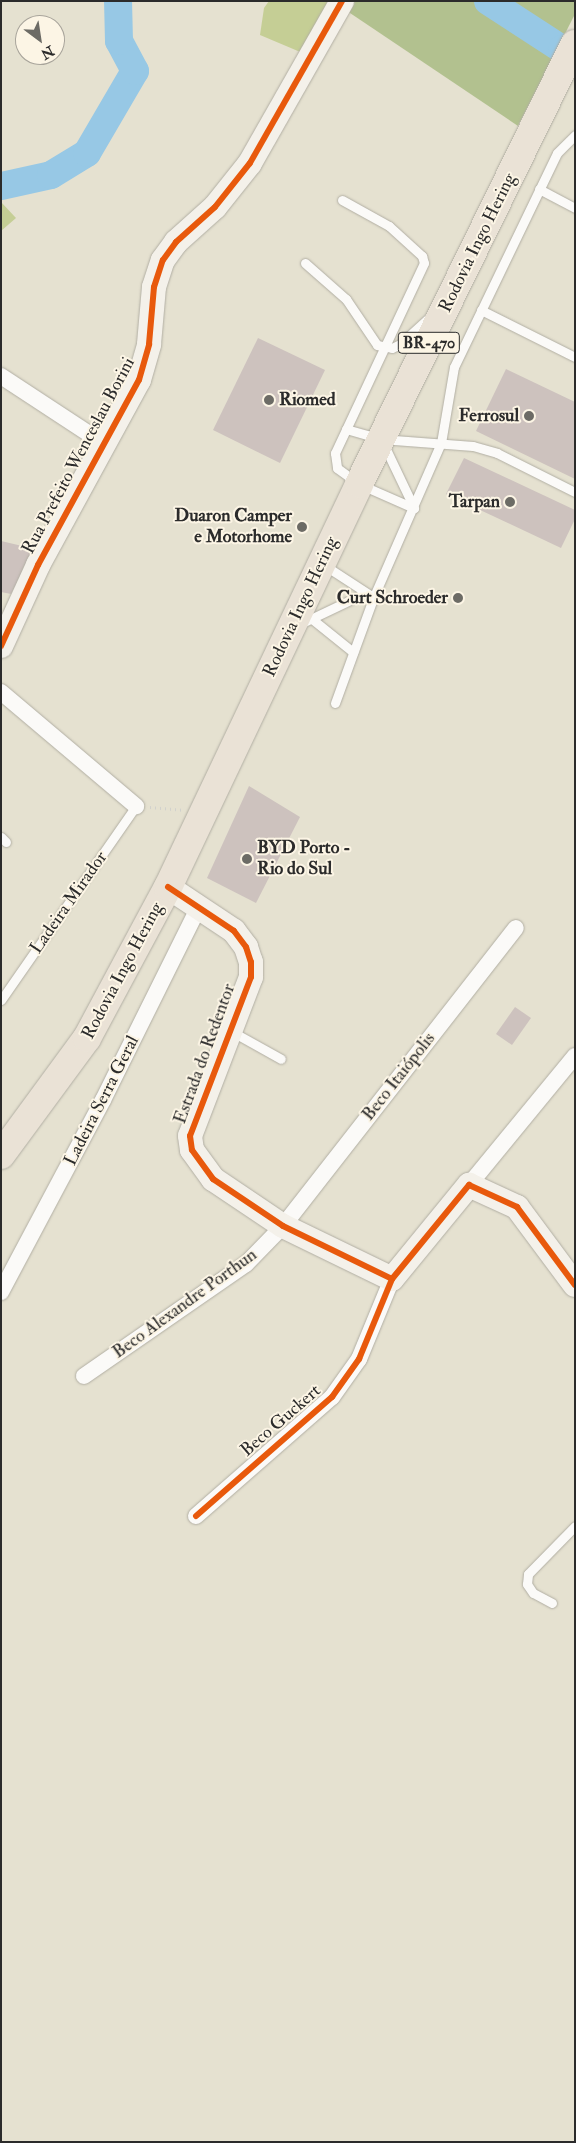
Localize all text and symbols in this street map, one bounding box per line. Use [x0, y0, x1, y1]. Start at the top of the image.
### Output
north arrow [15, 15, 65, 65]
text: N [38, 42, 57, 63]
street label: Rodovia Ingo Hering [435, 170, 521, 316]
road number: BR-470 [398, 329, 460, 356]
street label: Rua Prefeito Wenceslau Borini [18, 354, 140, 558]
place label: Riomed [279, 389, 336, 411]
marker: Riomed [263, 394, 275, 406]
place label: Ferrosul [459, 405, 519, 427]
marker: Ferrosul [523, 410, 535, 422]
place label: Tarpan [449, 491, 500, 513]
marker: Tarpan [504, 496, 516, 508]
place label: Duaron Camper e Motorhome [174, 506, 292, 548]
marker: Duaron Camper e Motorhome [296, 521, 308, 533]
street label: Rodovia Ingo Hering [259, 534, 343, 680]
place label: Curt Schroeder [337, 587, 448, 609]
marker: Curt Schroeder [452, 592, 464, 604]
place label: BYD Porto - Rio do Sul [257, 838, 351, 881]
street label: Ladeira Mirador [26, 848, 112, 958]
marker: BYD Porto - Rio do Sul [241, 853, 253, 865]
street label: Rodovia Ingo Hering [78, 899, 168, 1043]
street label: Estrada do Redentor [170, 981, 240, 1127]
street label: Beco Itaiópolis [358, 1029, 440, 1125]
street label: Ladeira Serra Geral [60, 1032, 144, 1170]
street label: Beco Alexandre Porthun [109, 1244, 261, 1364]
street label: Beco Guckert [237, 1380, 325, 1462]

